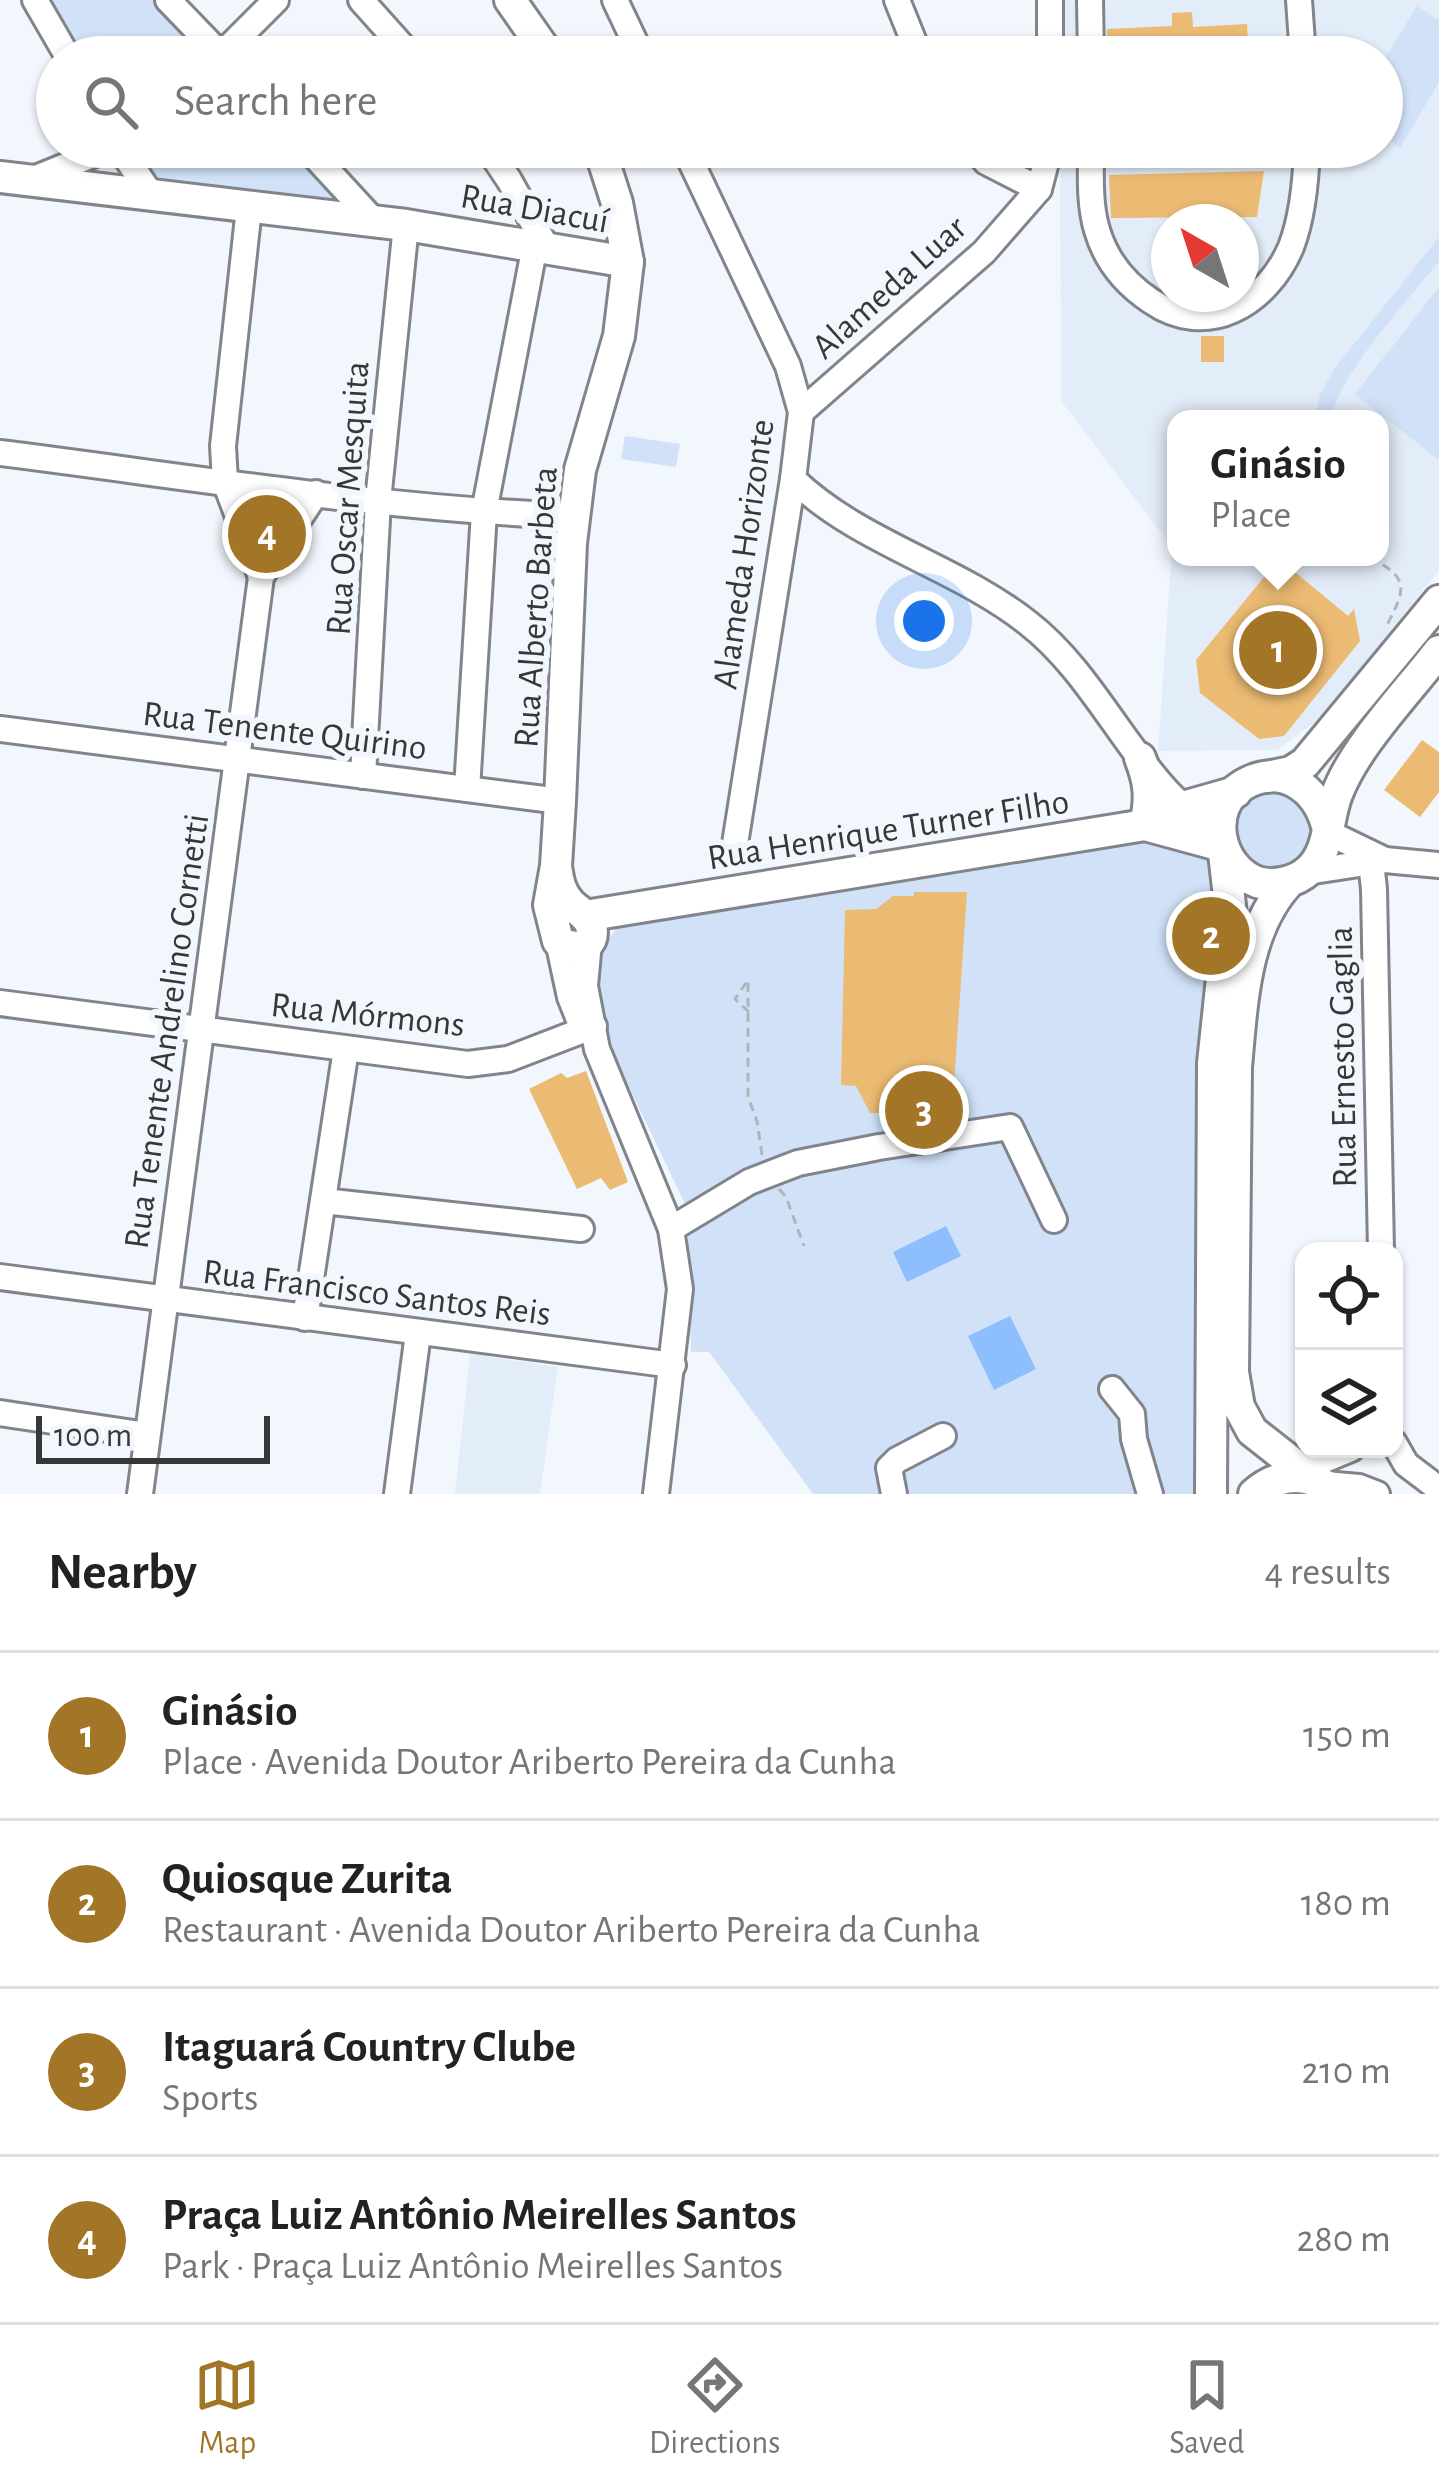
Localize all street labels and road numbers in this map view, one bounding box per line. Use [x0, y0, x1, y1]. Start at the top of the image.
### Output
street label: Rua Diacuí [458, 178, 612, 240]
street label: Alameda Luar [805, 209, 974, 366]
street label: Rua Oscar Mesquita [320, 360, 376, 636]
street label: Alameda Horizonte [707, 417, 781, 691]
street label: Rua Alberto Barbeta [508, 465, 564, 749]
street label: Rua Tenente Quirino [141, 696, 429, 766]
street label: Rua Henrique Turner Filho [705, 784, 1072, 876]
street label: Rua Tenente Andrelino Cornetti [119, 812, 215, 1251]
street label: Rua Ernesto Gaglia [1323, 926, 1363, 1188]
street label: Rua Mórmons [269, 987, 467, 1043]
street label: Rua Francisco Santos Reis [201, 1254, 553, 1332]

